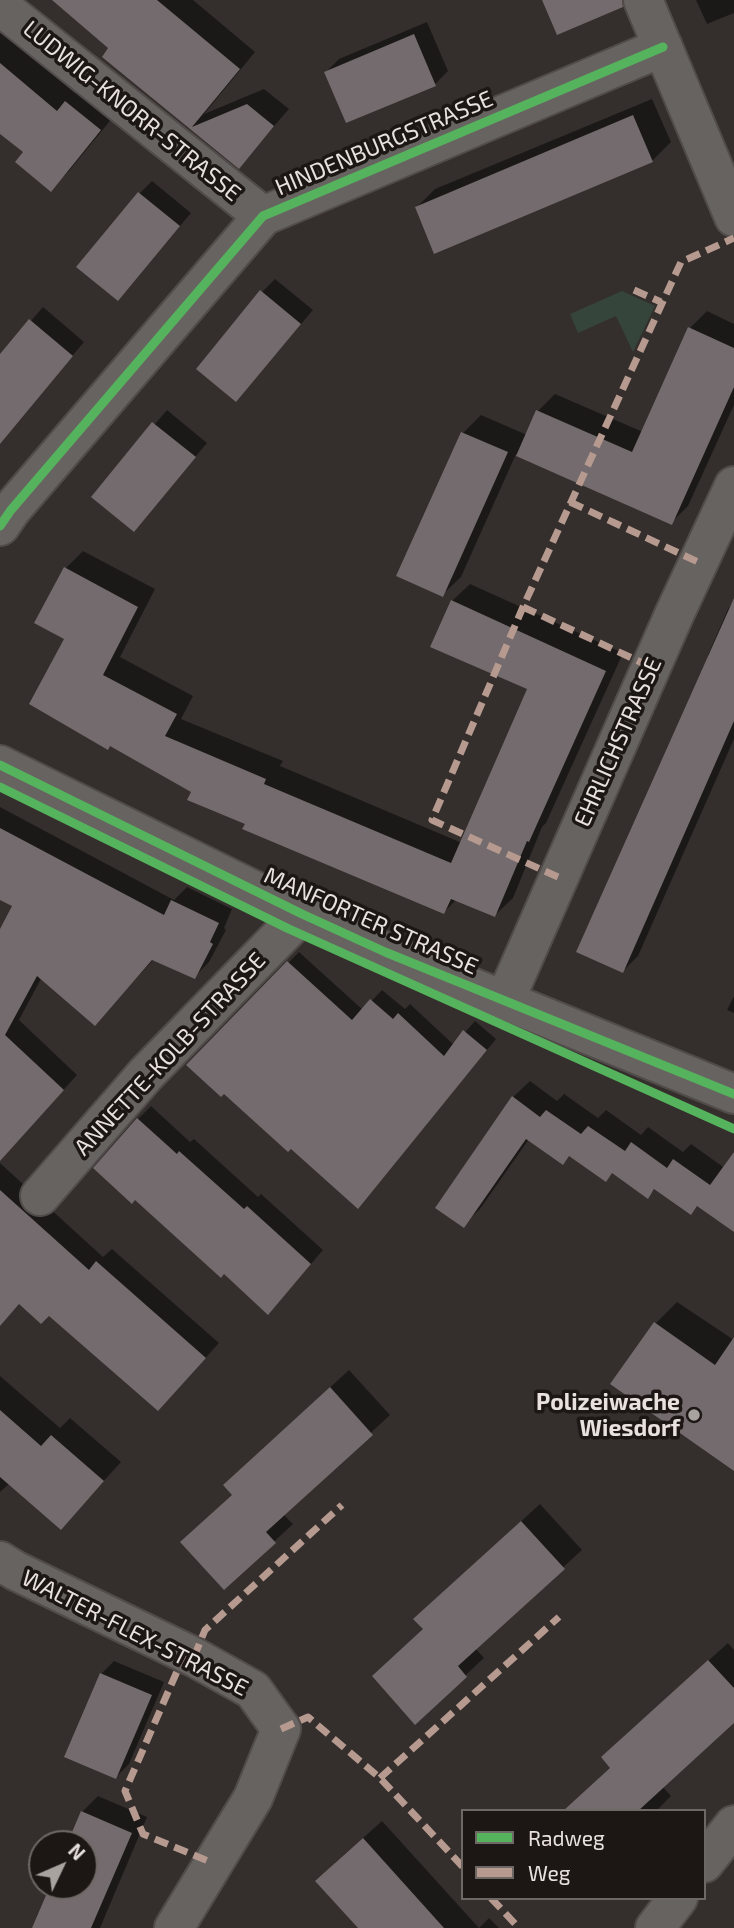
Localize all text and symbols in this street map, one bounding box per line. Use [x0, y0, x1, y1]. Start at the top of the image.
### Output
street label: LUDWIG-KNORR-STRASSE [18, 15, 246, 207]
street label: HINDENBURGSTRASSE [271, 85, 497, 201]
street label: EHRLICHSTRASSE [568, 653, 668, 831]
street label: MANFORTER STRASSE [260, 861, 482, 981]
street label: ANNETTE-KOLB-STRASSE [69, 947, 271, 1161]
place label: Polizeiwache Wiesdorf [536, 1388, 680, 1442]
marker: Polizeiwache Wiesdorf [686, 1407, 702, 1423]
street label: WALTER-FLEX-STRASSE [17, 1564, 253, 1702]
legend [461, 1809, 706, 1900]
text: Radweg [528, 1825, 605, 1850]
north arrow [28, 1830, 98, 1900]
text: N [64, 1839, 90, 1864]
text: Weg [528, 1860, 571, 1885]

